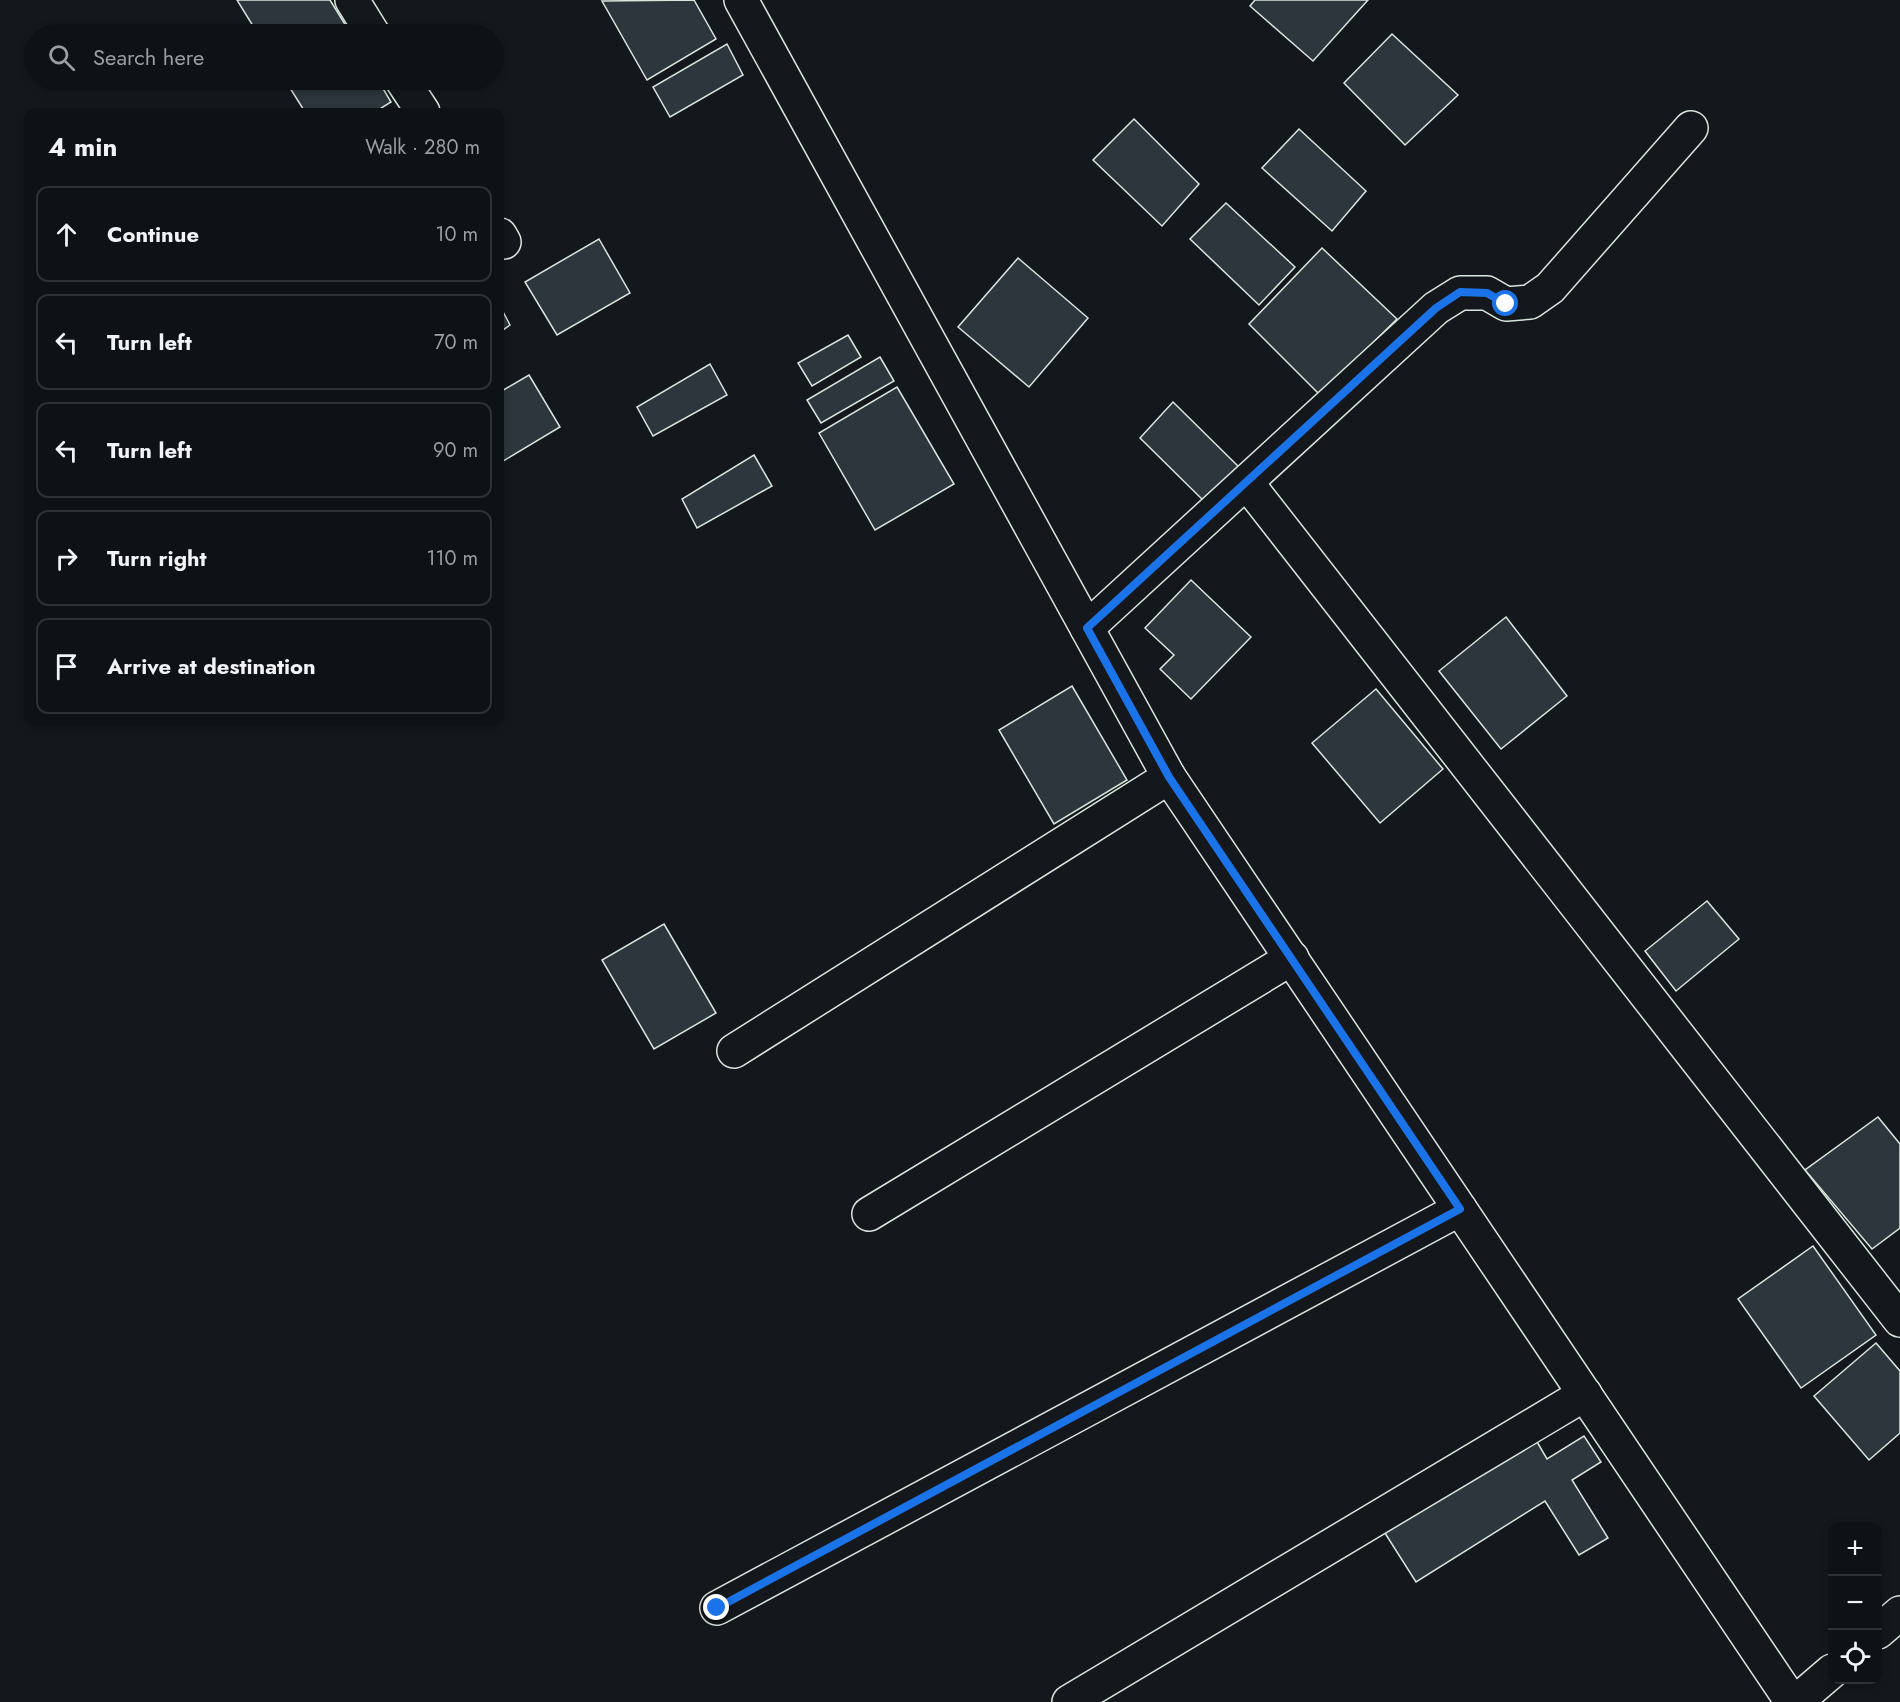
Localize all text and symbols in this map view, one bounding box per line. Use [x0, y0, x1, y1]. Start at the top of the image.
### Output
search box [24, 24, 504, 90]
icon: search [45, 41, 78, 74]
text: Search here [93, 41, 204, 73]
text: 4 min [48, 128, 117, 166]
text: Walk · 280 m [365, 133, 480, 162]
icon: ahead [50, 218, 83, 251]
text: Continue [107, 218, 199, 250]
text: 10 m [435, 220, 478, 249]
route start [1492, 290, 1518, 316]
icon: left [50, 326, 83, 359]
text: Turn left [107, 326, 192, 358]
text: 70 m [434, 328, 478, 357]
icon: left [50, 434, 83, 467]
text: Turn left [107, 434, 192, 466]
text: 90 m [433, 436, 478, 465]
icon: right [50, 542, 83, 575]
text: Turn right [107, 542, 207, 574]
text: 110 m [426, 544, 478, 573]
icon: arrive [50, 650, 83, 683]
text: Arrive at destination [107, 650, 316, 682]
map controls [1828, 1522, 1882, 1684]
button: + [1828, 1522, 1882, 1576]
button: − [1828, 1576, 1882, 1630]
route end [703, 1594, 729, 1620]
button: locate [1828, 1630, 1882, 1684]

